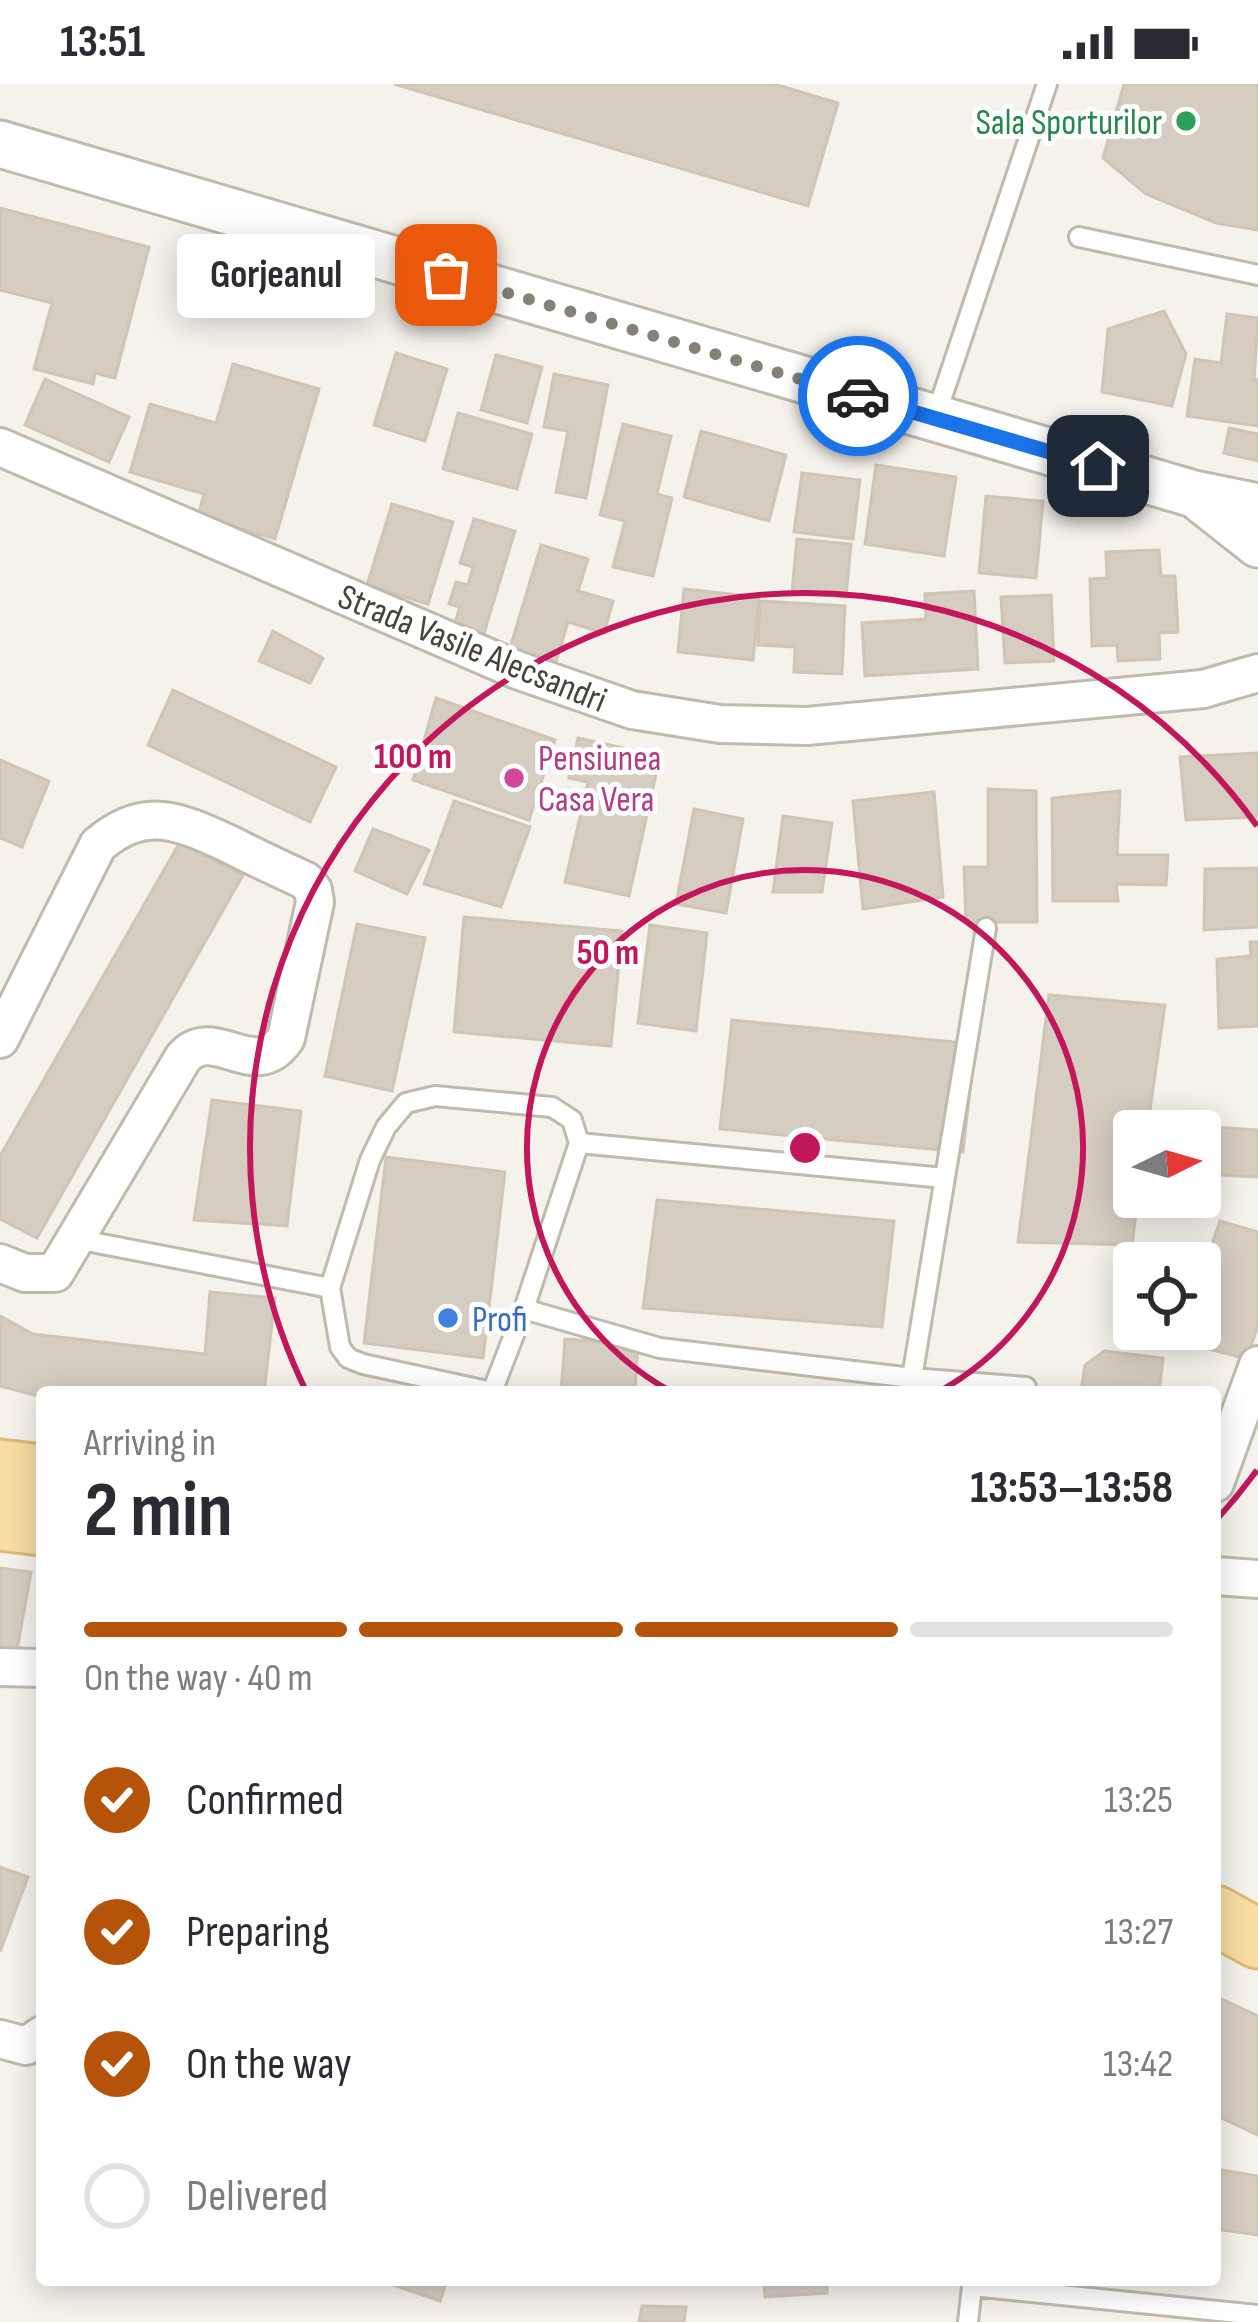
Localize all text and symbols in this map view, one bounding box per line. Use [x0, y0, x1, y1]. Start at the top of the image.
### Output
text: 13:51 [60, 15, 145, 70]
place label: Sala Sporturilor [975, 102, 1162, 145]
marker: Sala Sporturilor [1173, 108, 1199, 134]
pin [395, 224, 497, 326]
callout: Gorjeanul [176, 233, 374, 317]
icon: bag [413, 242, 479, 308]
text: Gorjeanul [210, 252, 342, 299]
courier [798, 336, 918, 456]
icon: car [825, 363, 891, 429]
pin [1047, 415, 1149, 517]
icon: home [1065, 433, 1131, 499]
street label: Strada Vasile Alecsandri [332, 576, 613, 723]
text: 100 m [374, 736, 452, 779]
place label: Pensiunea Casa Vera [538, 738, 661, 822]
marker: Pensiunea Casa Vera [501, 765, 527, 791]
text: 50 m [577, 932, 639, 975]
north arrow [1113, 1110, 1221, 1218]
map controls [1113, 1110, 1221, 1350]
centre of rings [784, 1127, 826, 1169]
button: locate [1113, 1242, 1221, 1350]
place label: Profi [472, 1299, 528, 1342]
marker: Profi [435, 1305, 461, 1331]
text: Arriving in [84, 1420, 216, 1467]
text: 13:53–13:58 [970, 1461, 1173, 1516]
text: 2 min [84, 1465, 233, 1558]
text: On the way · 40 m [84, 1655, 313, 1702]
icon: check [84, 1767, 150, 1833]
text: Confirmed [186, 1773, 344, 1828]
text: 13:25 [1104, 1777, 1173, 1824]
icon: check [84, 1899, 150, 1965]
text: Preparing [186, 1905, 330, 1960]
text: 13:27 [1104, 1909, 1173, 1956]
icon: check [84, 2031, 150, 2097]
text: On the way [186, 2037, 352, 2092]
text: 13:42 [1103, 2041, 1173, 2088]
text: Delivered [186, 2169, 328, 2224]

